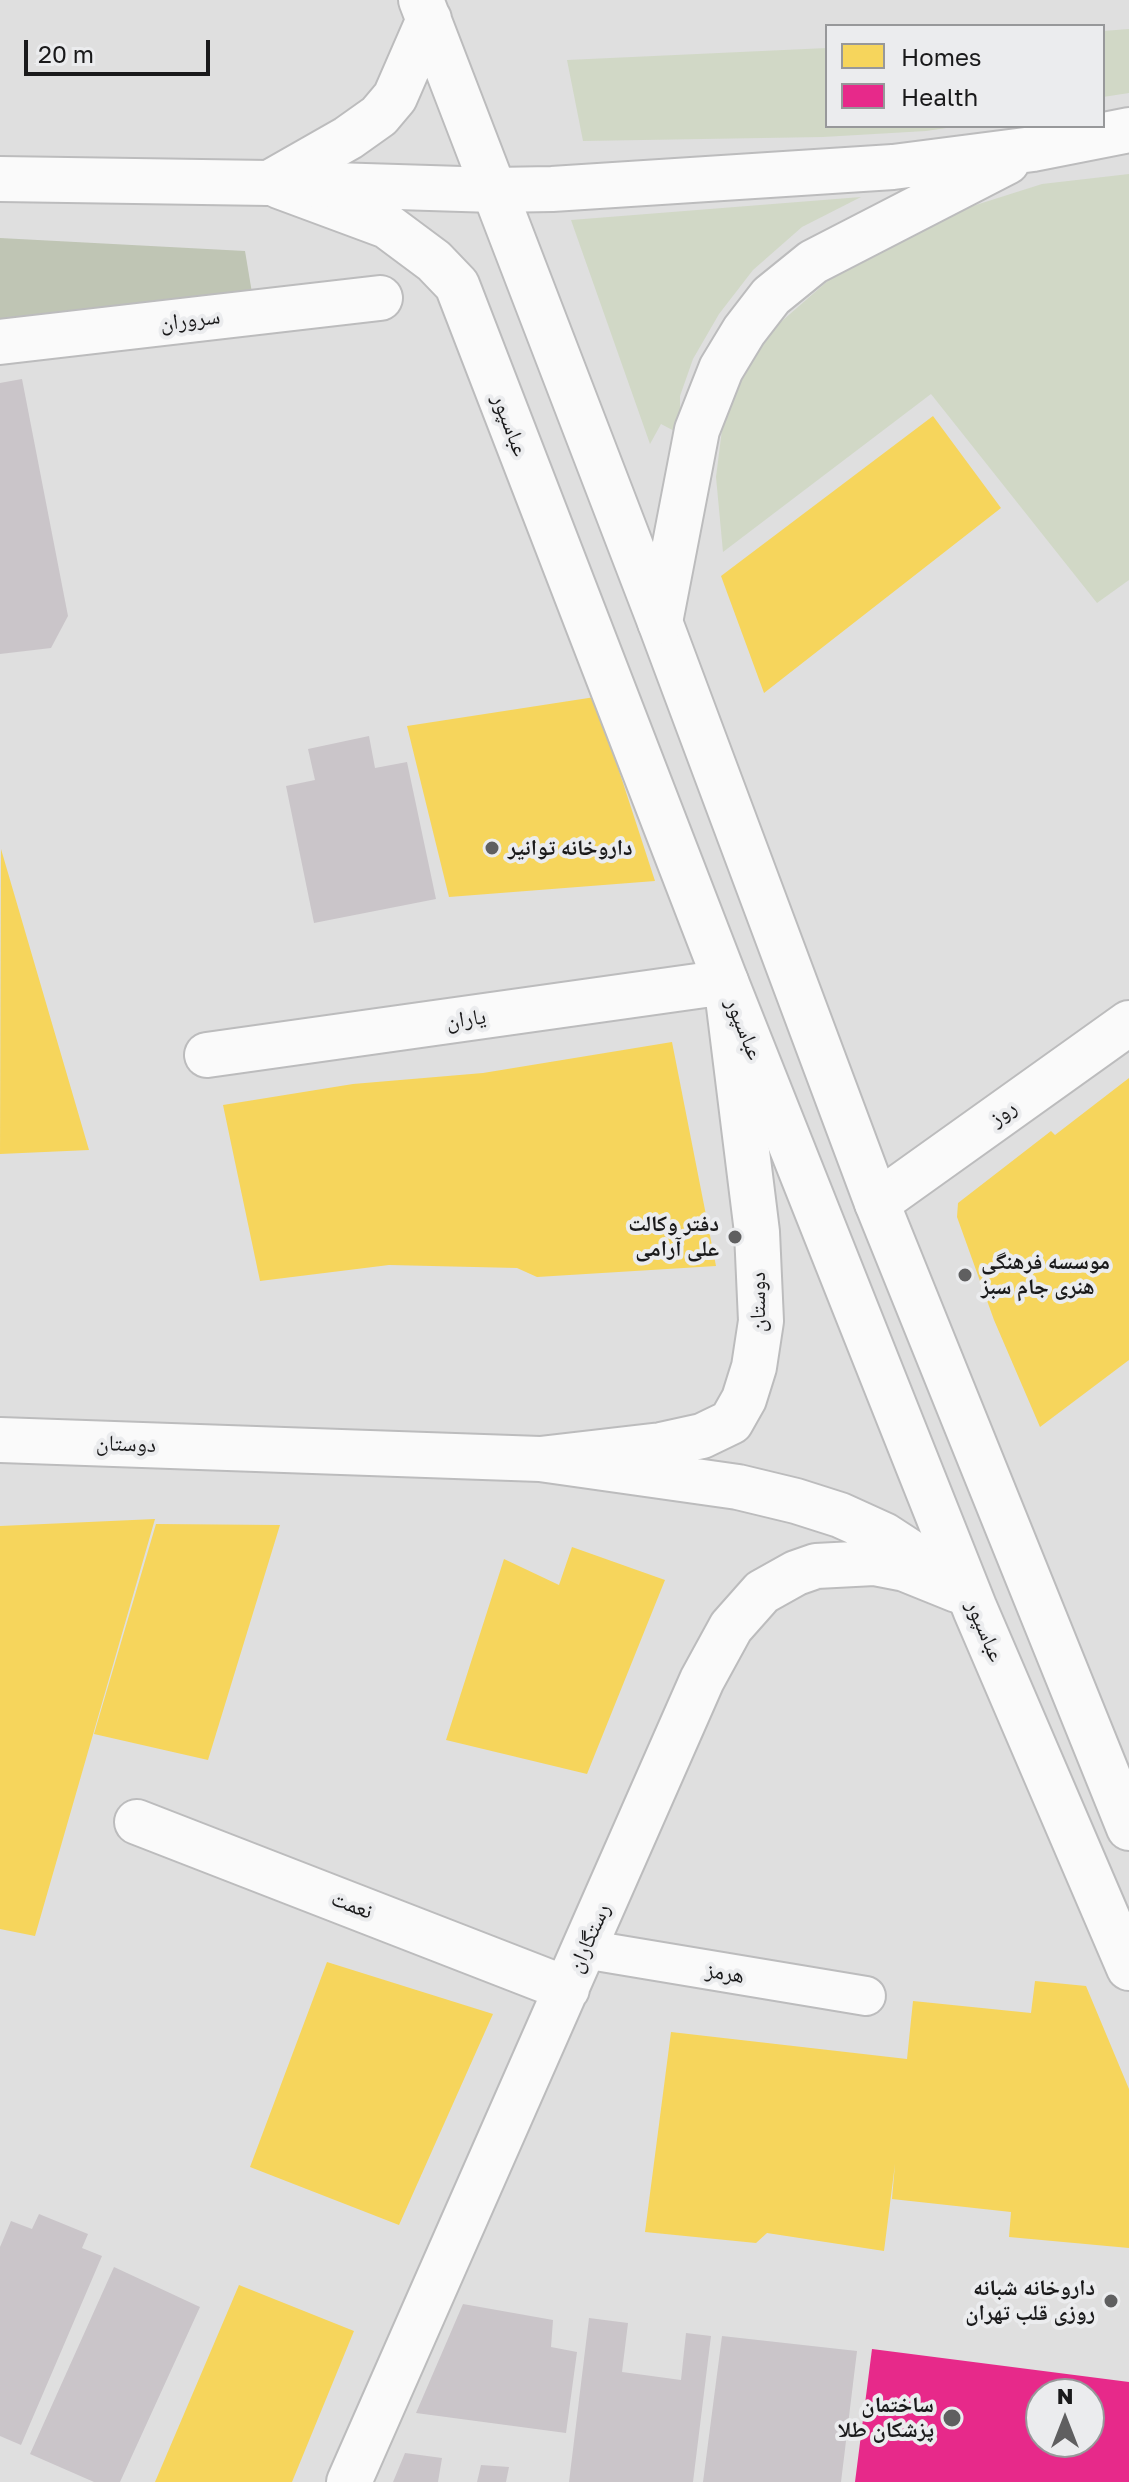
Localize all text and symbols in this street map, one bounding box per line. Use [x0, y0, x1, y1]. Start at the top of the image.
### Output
scale bar [28, 24, 214, 74]
legend [825, 24, 1105, 128]
text: 20 m [38, 39, 94, 68]
text: Homes [901, 42, 982, 71]
text: Health [901, 82, 978, 111]
street label: سروران [158, 303, 222, 337]
street label: عباسپور [486, 390, 534, 460]
place label: داروخانه توانیر [508, 835, 633, 861]
marker: داروخانه توانیر [483, 839, 501, 857]
street label: عباسپور [720, 994, 768, 1064]
street label: یاران [444, 1003, 488, 1035]
street label: روز [984, 1094, 1022, 1132]
place label: دفتر وکالت علی آرامی [628, 1211, 719, 1262]
marker: دفتر وکالت علی آرامی [726, 1228, 744, 1246]
place label: موسسه فرهنگی هنری جام سبز [981, 1249, 1110, 1300]
marker: موسسه فرهنگی هنری جام سبز [956, 1266, 974, 1284]
street label: دوستان [745, 1272, 771, 1332]
street label: دوستان [95, 1430, 157, 1458]
street label: عباسپور [960, 1596, 1010, 1666]
street label: نعمت [328, 1885, 376, 1925]
street label: رستگاران [562, 1899, 616, 1977]
street label: هرمز [704, 1957, 746, 1989]
place label: داروخانه شبانه روزی قلب تهران [965, 2275, 1095, 2326]
marker: داروخانه شبانه روزی قلب تهران [1102, 2292, 1120, 2310]
north arrow [1025, 2378, 1105, 2458]
text: N [1057, 2382, 1073, 2409]
place label: ساختمان پزشکان طلا [838, 2392, 934, 2444]
marker: ساختمان پزشکان طلا [941, 2407, 963, 2429]

